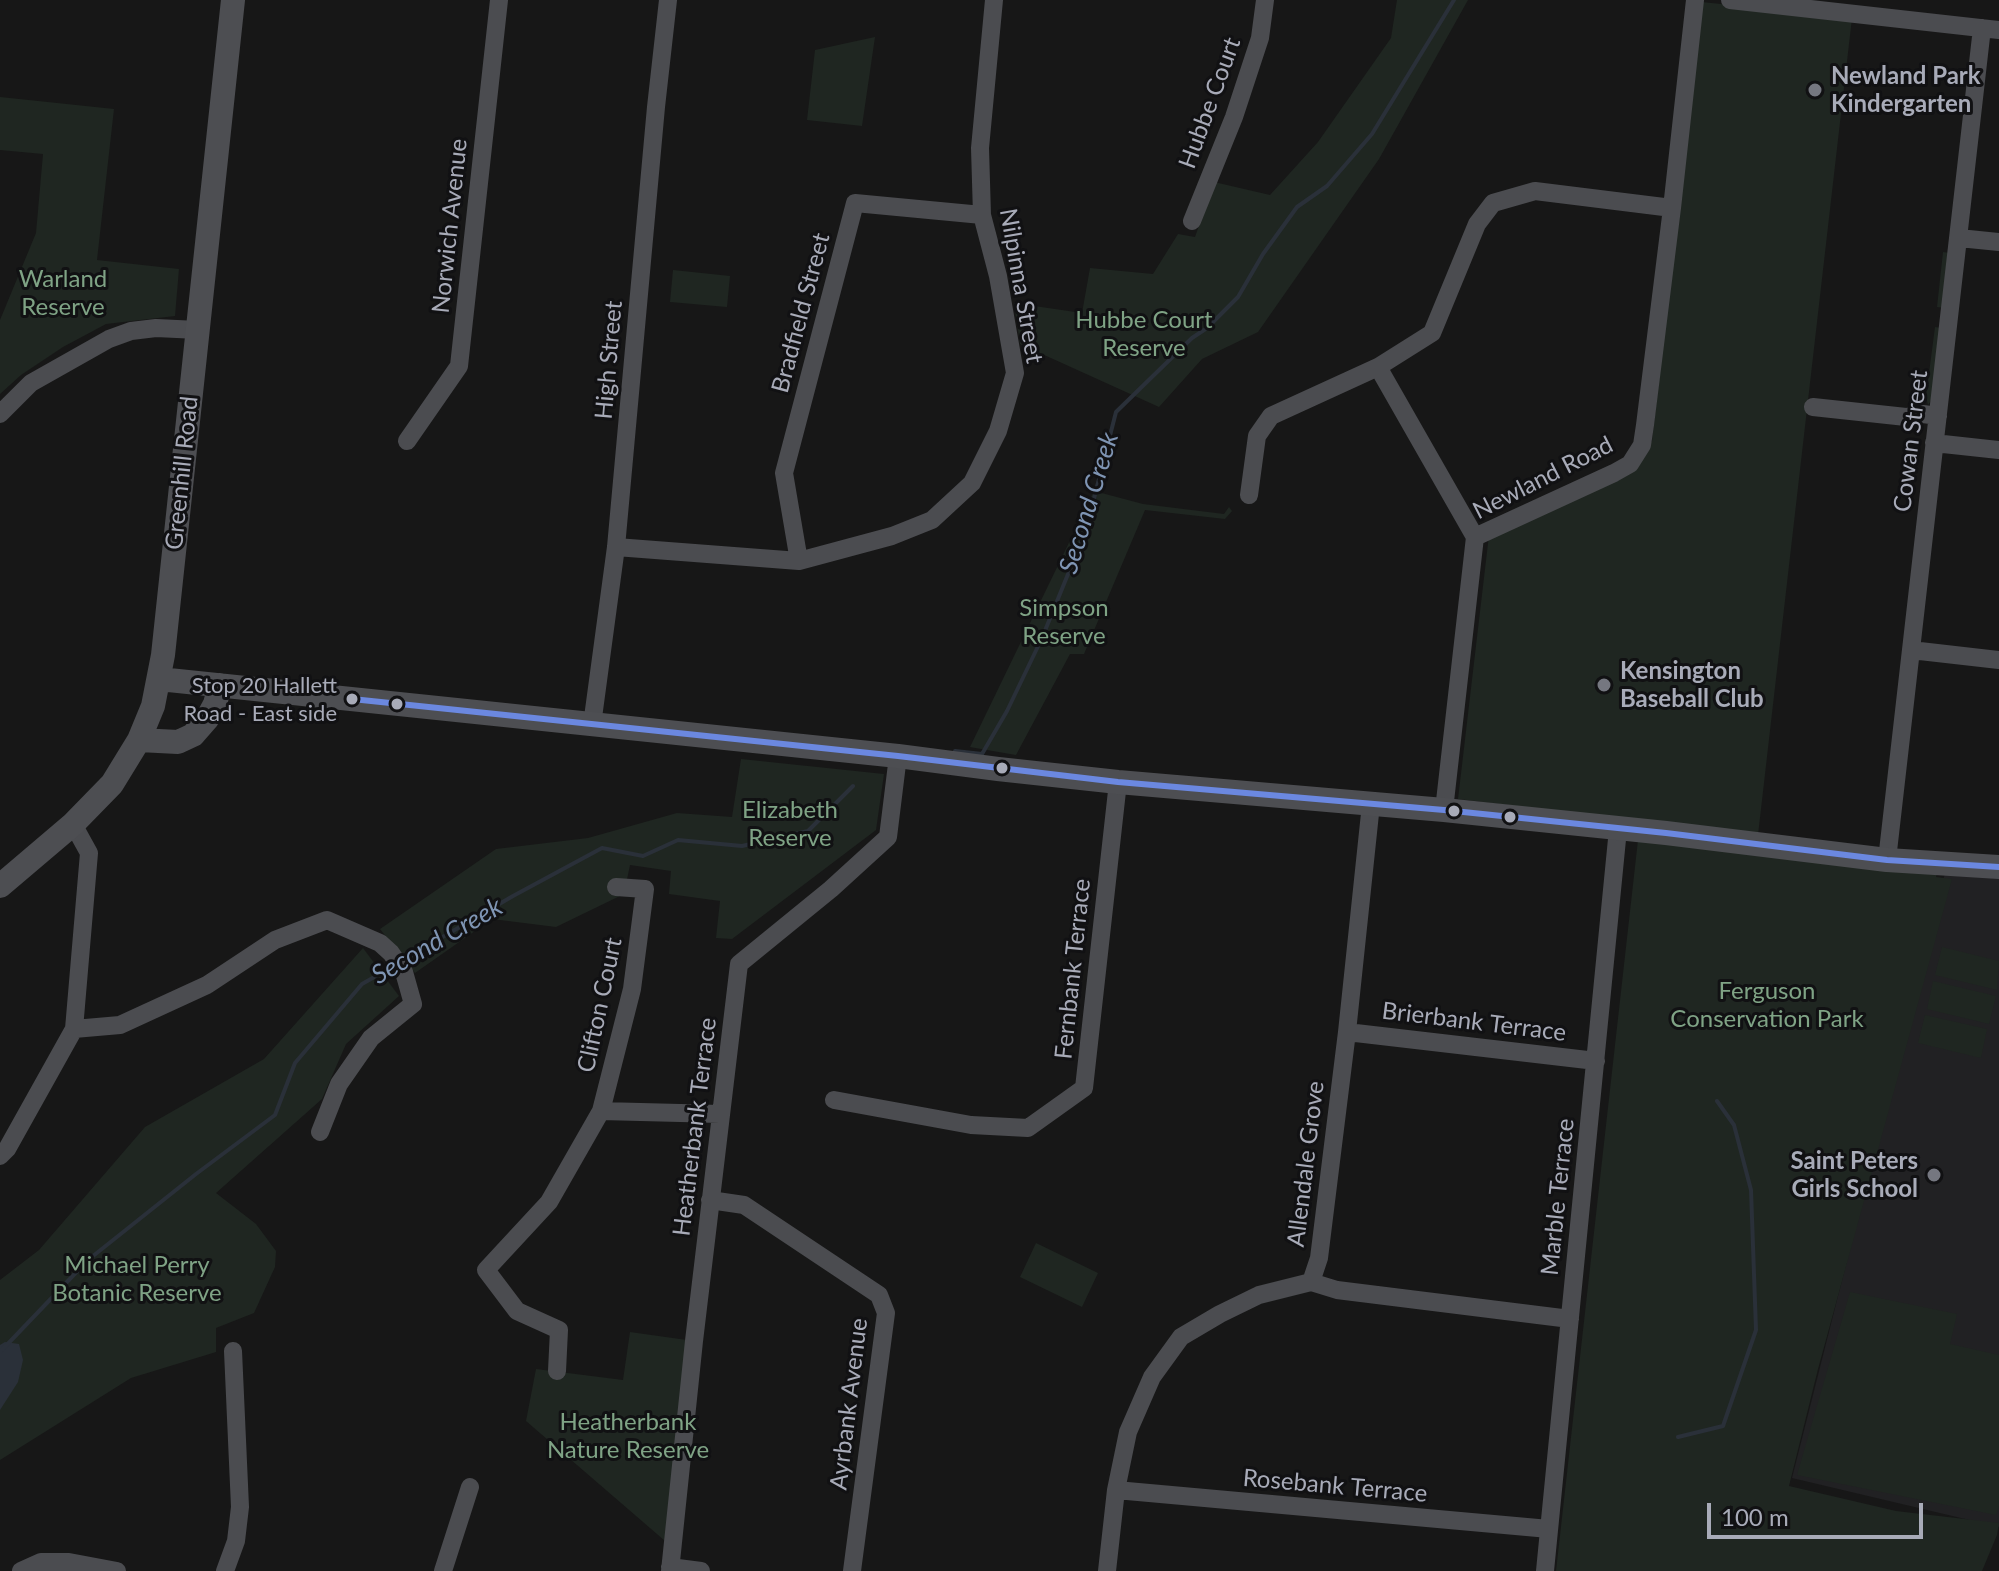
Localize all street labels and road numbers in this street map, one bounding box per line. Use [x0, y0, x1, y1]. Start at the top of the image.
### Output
street label: Hubbe Court [1173, 34, 1247, 172]
street label: Norwich Avenue [427, 137, 473, 315]
street label: Nilpinna Street [993, 206, 1049, 366]
street label: Bradfield Street [766, 230, 836, 396]
street label: High Street [589, 299, 629, 421]
street label: Cowan Street [1888, 368, 1934, 514]
street label: Greenhill Road [160, 395, 204, 551]
street label: Newland Road [1468, 430, 1618, 526]
street label: Fernbank Terrace [1049, 877, 1097, 1061]
street label: Clifton Court [572, 935, 628, 1075]
street label: Brierbank Terrace [1380, 996, 1568, 1048]
street label: Heatherbank Terrace [667, 1016, 723, 1238]
street label: Allendale Grove [1282, 1079, 1330, 1249]
street label: Marble Terrace [1535, 1117, 1581, 1277]
street label: Ayrbank Avenue [824, 1316, 874, 1492]
street label: Rosebank Terrace [1242, 1464, 1428, 1508]

